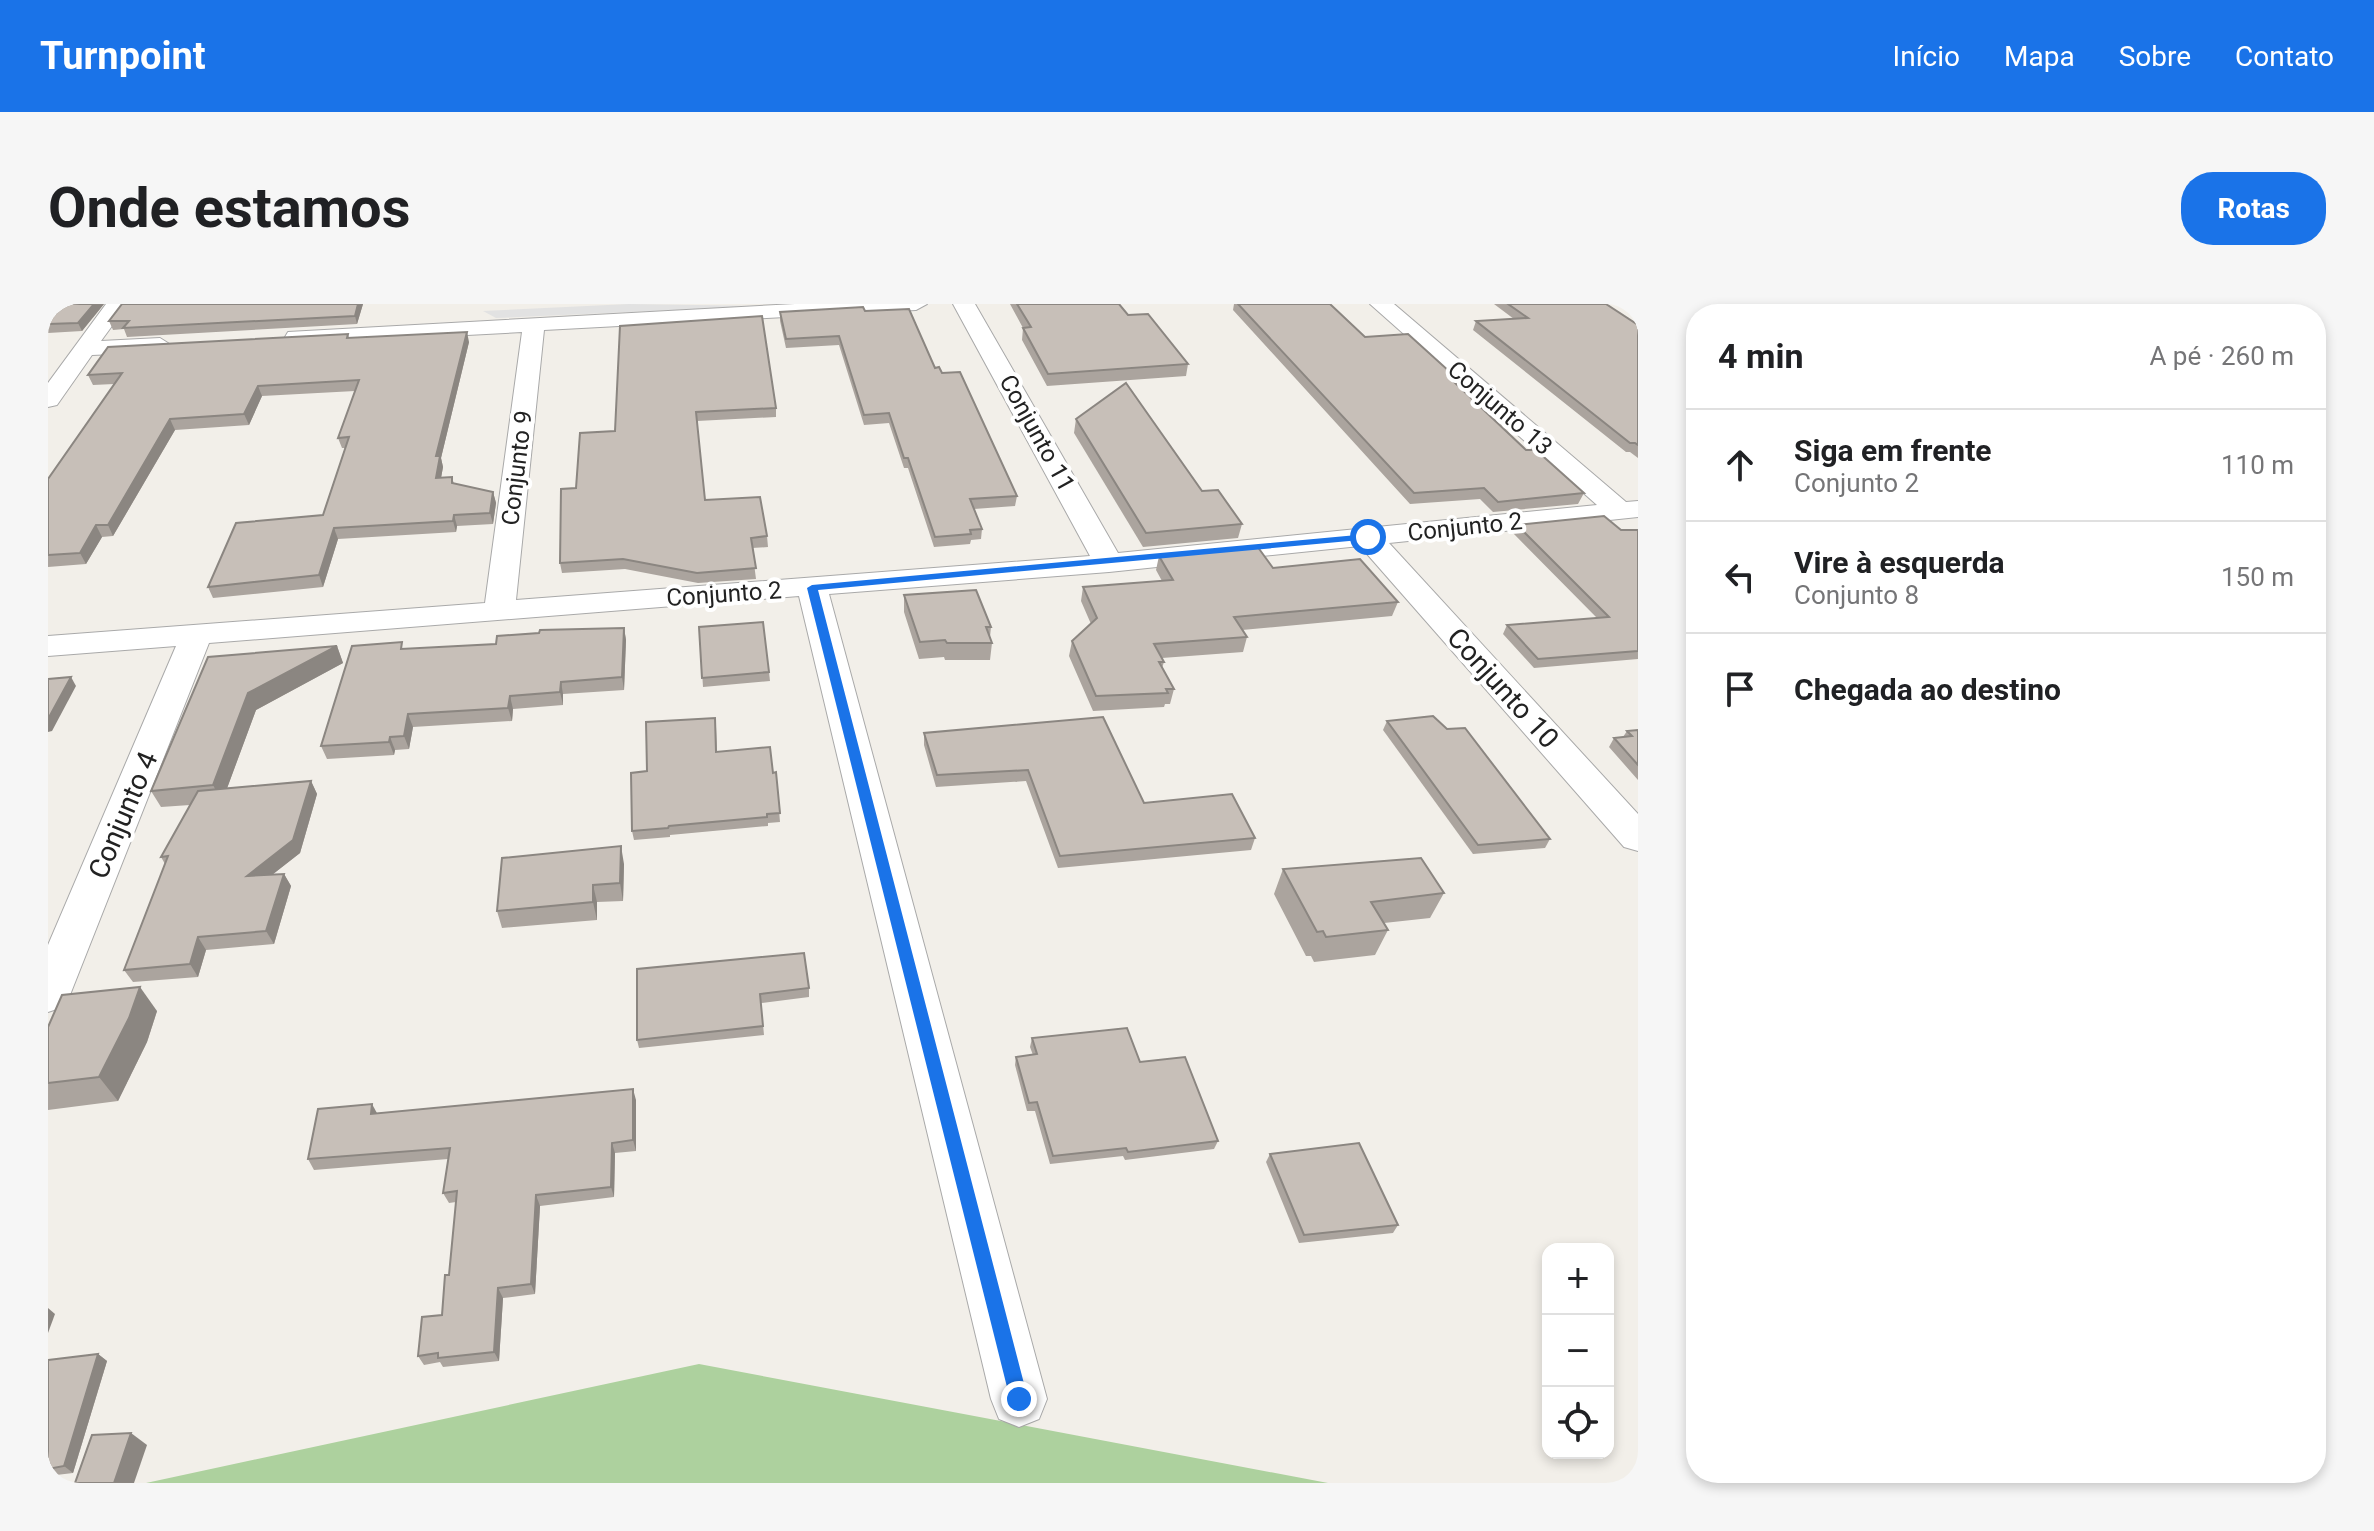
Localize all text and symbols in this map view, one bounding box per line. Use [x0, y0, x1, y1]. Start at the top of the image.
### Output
text: Turnpoint [40, 34, 206, 78]
text: Início [1893, 40, 1960, 73]
text: Mapa [2004, 40, 2075, 73]
text: Sobre [2119, 40, 2191, 73]
text: Contato [2235, 40, 2334, 73]
button: Rotas [2181, 172, 2326, 245]
text: Onde estamos [48, 175, 411, 241]
text: 4 min [1718, 336, 1803, 376]
text: A pé · 260 m [2149, 341, 2294, 371]
street label: Conjunto 13 [1442, 355, 1558, 461]
street label: Conjunto 11 [993, 370, 1081, 496]
street label: Conjunto 9 [496, 409, 538, 527]
text: Siga em frente [1794, 433, 1992, 468]
icon: ahead [1718, 443, 1762, 487]
text: 110 m [2221, 450, 2294, 480]
text: Conjunto 2 [1794, 468, 1919, 498]
street label: Conjunto 2 [1406, 507, 1524, 547]
route start [1350, 519, 1386, 555]
text: Vire à esquerda [1794, 545, 2005, 580]
icon: left [1718, 555, 1762, 599]
text: 150 m [2221, 562, 2294, 592]
street label: Conjunto 2 [665, 576, 783, 612]
text: Conjunto 8 [1794, 580, 1919, 610]
street label: Conjunto 10 [1440, 621, 1566, 755]
icon: arrive [1718, 667, 1762, 711]
text: Chegada ao destino [1794, 672, 2061, 707]
street label: Conjunto 4 [81, 746, 165, 883]
map controls [1542, 1243, 1614, 1459]
button: + [1542, 1243, 1614, 1315]
button: − [1542, 1315, 1614, 1387]
route end [1001, 1381, 1037, 1417]
button: locate [1542, 1387, 1614, 1459]

